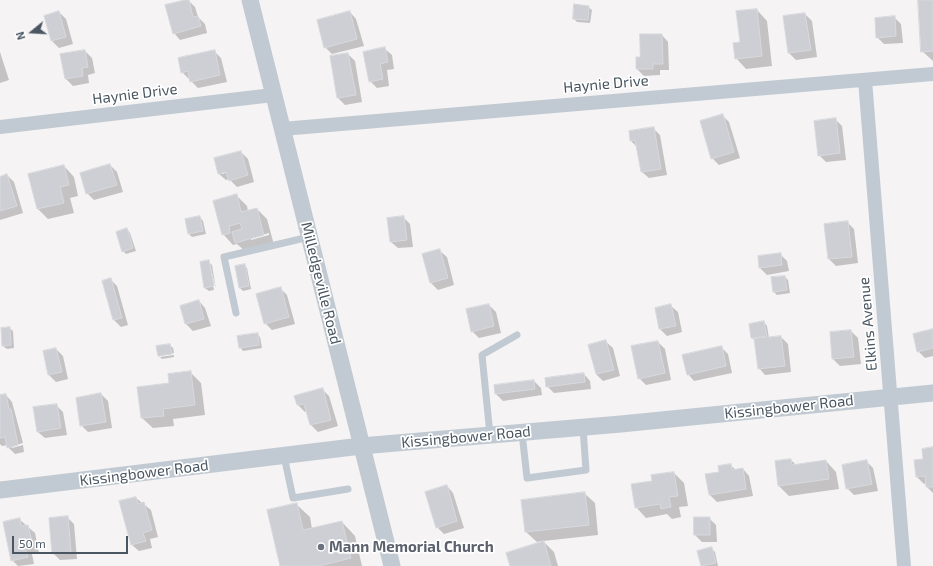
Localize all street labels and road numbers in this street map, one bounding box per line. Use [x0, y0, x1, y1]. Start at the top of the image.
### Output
street label: Haynie Drive [563, 71, 649, 97]
street label: Haynie Drive [91, 80, 179, 108]
street label: Milledgeville Road [297, 220, 345, 346]
street label: Elkins Avenue [855, 276, 881, 372]
street label: Kissingbower Road [723, 391, 855, 423]
street label: Kissingbower Road [400, 422, 532, 452]
street label: Kissingbower Road [78, 456, 210, 490]

